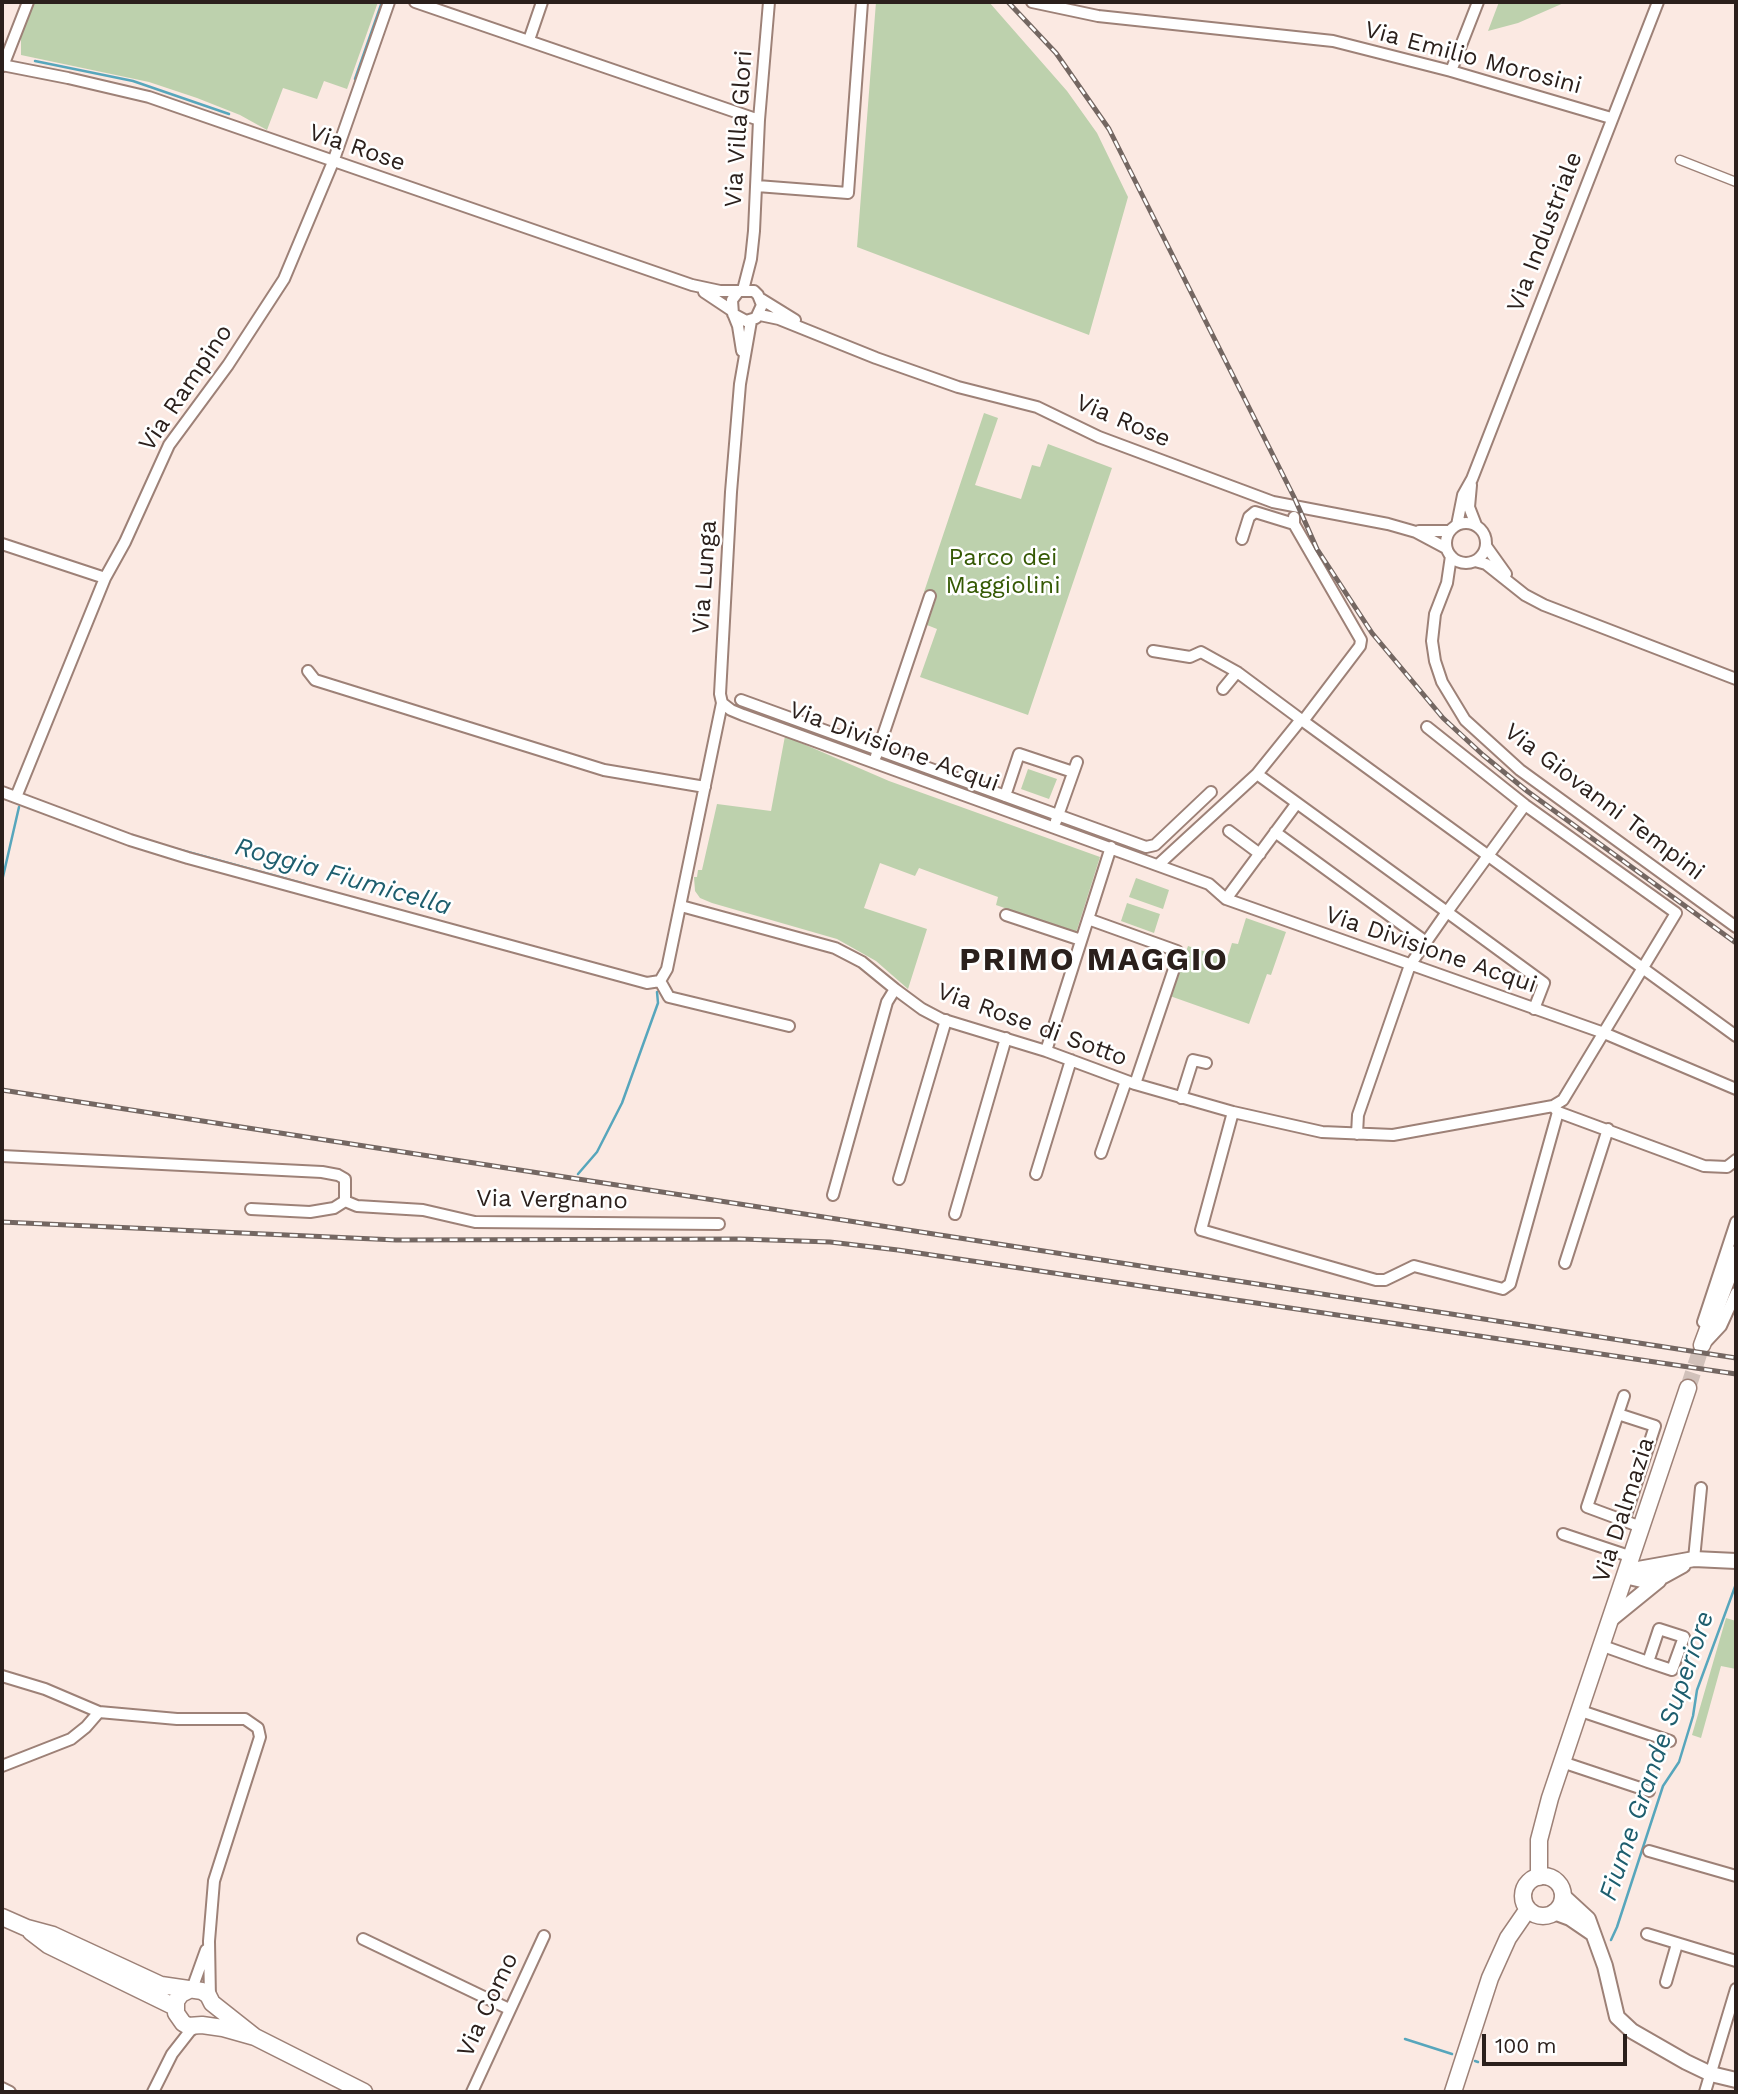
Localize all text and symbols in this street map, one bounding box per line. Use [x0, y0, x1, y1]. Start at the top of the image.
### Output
street label: Via Emilio Morosini [1361, 15, 1585, 101]
street label: Via Villa Glori [719, 49, 759, 209]
street label: Via Rose [305, 118, 409, 178]
street label: Via Industriale [1501, 148, 1589, 316]
street label: Via Rampino [133, 319, 239, 457]
street label: Via Rose [1071, 388, 1175, 454]
street label: Via Lunga [687, 519, 723, 635]
park label: Parco dei Maggiolini [945, 544, 1061, 600]
street label: Via Divisione Acqui [785, 696, 1003, 798]
street label: Via Giovanni Tempini [1498, 717, 1710, 887]
water label: Roggia Fiumicella [231, 831, 455, 923]
street label: Via Divisione Acqui [1321, 900, 1541, 1000]
district label: PRIMO MAGGIO [961, 942, 1227, 980]
street label: Via Rose di Sotto [933, 977, 1131, 1073]
street label: Via Vergnano [476, 1184, 628, 1216]
street label: Via Dalmazia [1587, 1434, 1661, 1586]
water label: Fiume Grande Superiore [1593, 1607, 1721, 1905]
street label: Via Como [451, 1948, 525, 2062]
scale bar [1486, 2021, 1631, 2064]
text: 100 m [1495, 2033, 1557, 2058]

